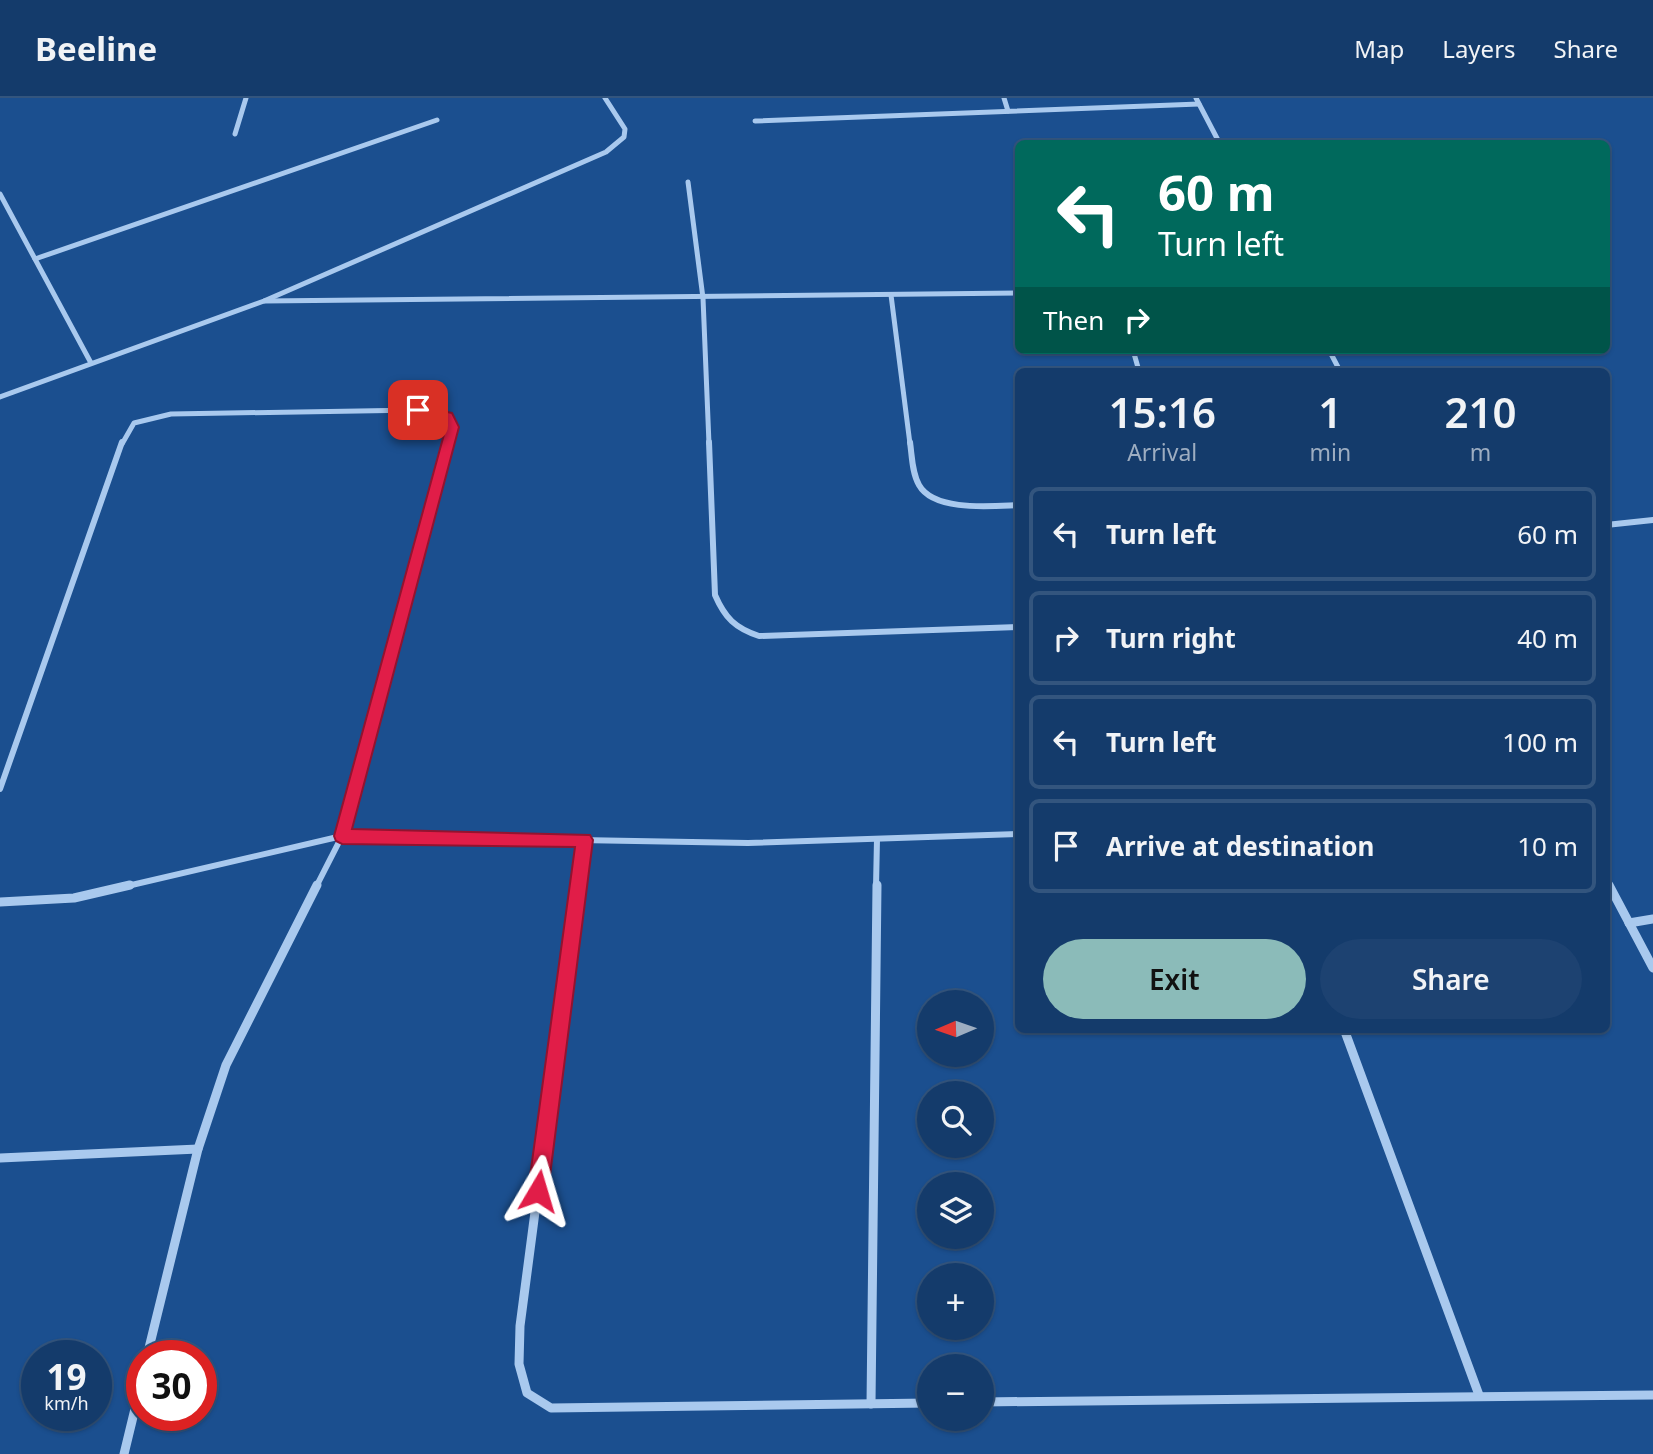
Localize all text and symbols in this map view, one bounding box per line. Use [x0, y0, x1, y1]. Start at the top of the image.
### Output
text: Beeline [35, 26, 157, 71]
text: Map [1354, 32, 1404, 65]
text: Layers [1442, 32, 1516, 65]
text: Share [1554, 32, 1618, 65]
text: 60 m [1158, 159, 1275, 225]
icon: left [1043, 168, 1134, 259]
text: Turn left [1158, 222, 1284, 265]
icon: right [1118, 301, 1156, 339]
text: Then [1043, 302, 1104, 338]
pin [388, 380, 448, 440]
text: 15:16 [1108, 383, 1216, 440]
text: 1 [1318, 383, 1342, 440]
text: 210 [1445, 383, 1517, 440]
icon: arrive [399, 391, 437, 429]
text: Arrival [1127, 436, 1197, 468]
text: min [1309, 436, 1351, 468]
text: m [1470, 436, 1491, 468]
icon: left [1047, 515, 1085, 553]
text: Turn left [1106, 516, 1217, 552]
text: 60 m [1517, 516, 1578, 552]
icon: right [1047, 619, 1085, 657]
text: Turn right [1106, 620, 1236, 656]
text: 40 m [1517, 620, 1578, 656]
icon: left [1047, 723, 1085, 761]
text: Turn left [1106, 724, 1217, 760]
text: 100 m [1502, 724, 1578, 760]
icon: arrive [1047, 827, 1085, 865]
text: Arrive at destination [1106, 828, 1375, 864]
text: 10 m [1517, 828, 1578, 864]
button: Exit [1043, 939, 1306, 1019]
button: Share [1320, 939, 1582, 1019]
north arrow [917, 990, 994, 1068]
map controls [917, 990, 994, 1431]
button: search [917, 1081, 994, 1158]
position arrow [501, 1154, 575, 1228]
button: layers [917, 1172, 994, 1249]
button: + [917, 1263, 994, 1340]
speed limit sign: 30 [126, 1340, 217, 1431]
text: 19 [46, 1353, 87, 1400]
button: − [917, 1354, 994, 1431]
text: km/h [44, 1391, 89, 1415]

